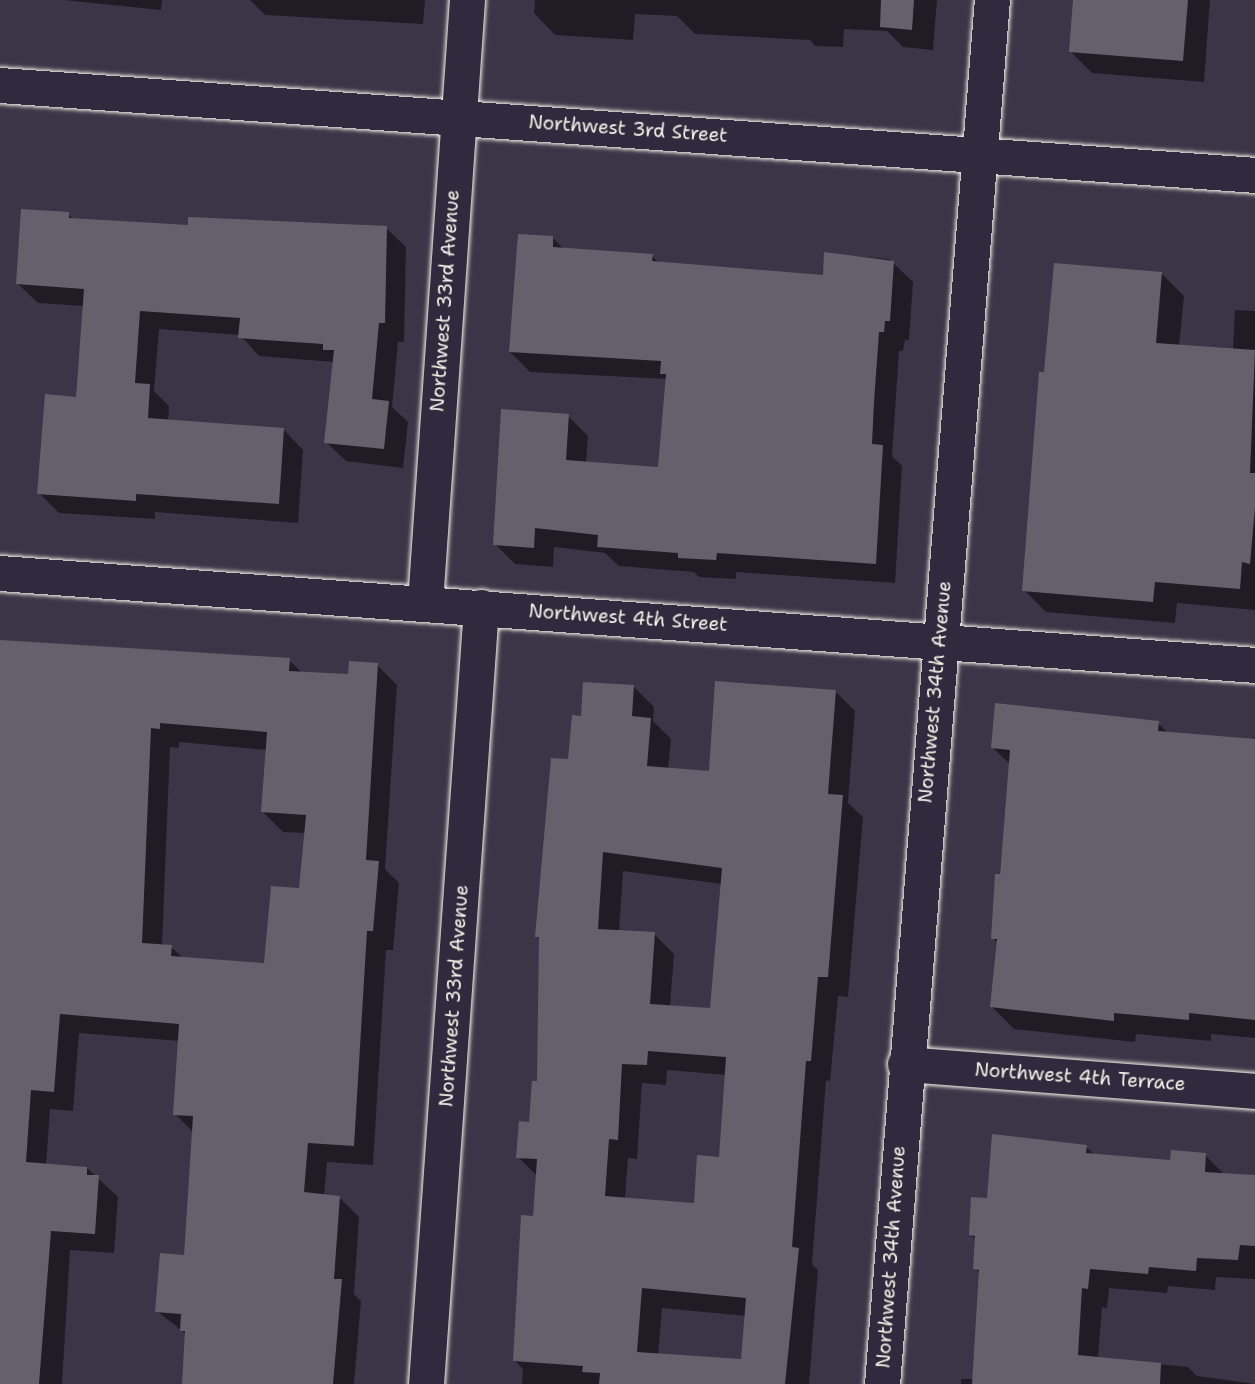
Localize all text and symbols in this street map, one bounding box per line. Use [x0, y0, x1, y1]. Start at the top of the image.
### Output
street label: Northwest 3rd Street [528, 111, 728, 147]
street label: Northwest 33rd Avenue [426, 189, 464, 413]
street label: Northwest 34th Avenue [914, 580, 956, 804]
street label: Northwest 4th Street [528, 600, 728, 636]
street label: Northwest 33rd Avenue [435, 884, 473, 1108]
street label: Northwest 4th Terrace [974, 1058, 1186, 1096]
street label: Northwest 34th Avenue [872, 1145, 910, 1369]

